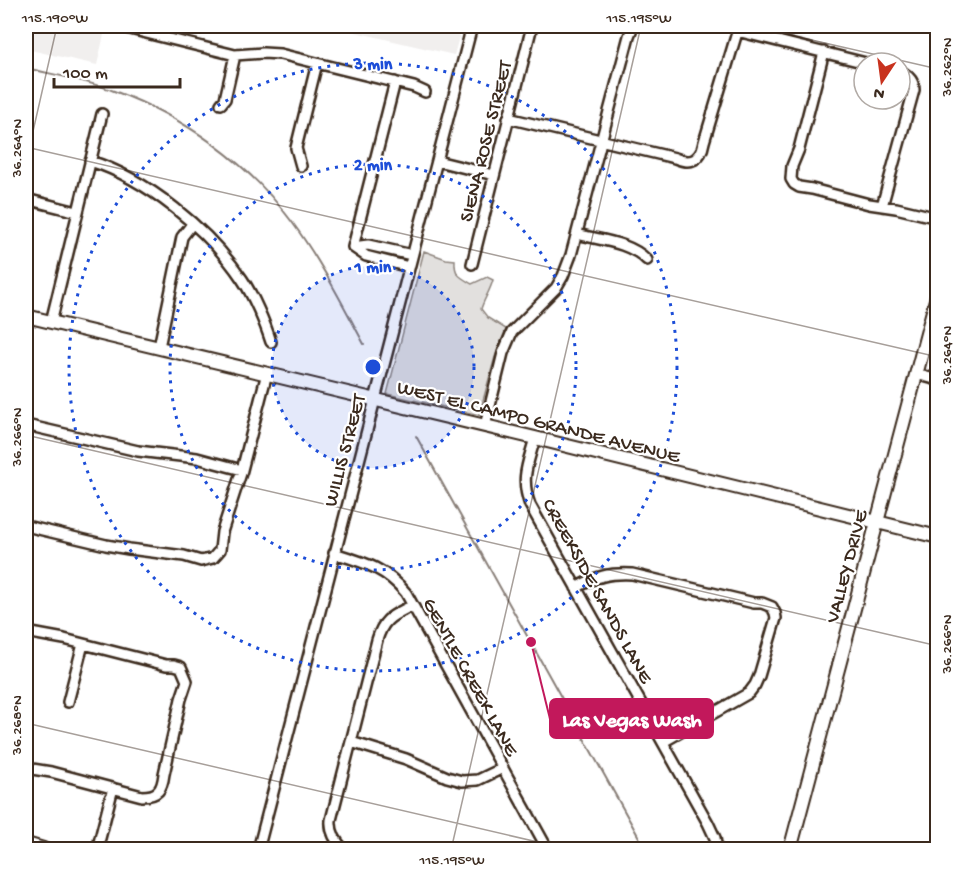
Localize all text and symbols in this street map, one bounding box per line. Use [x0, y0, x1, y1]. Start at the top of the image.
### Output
text: 115.190°W [21, 10, 88, 28]
text: 115.195°W [605, 10, 672, 28]
text: 36.262°N [939, 37, 957, 97]
scale bar [54, 51, 180, 89]
north arrow [852, 51, 912, 111]
text: 3 min [353, 55, 393, 76]
street label: SIENA ROSE STREET [456, 58, 519, 225]
text: 100 m [62, 64, 108, 85]
text: N [872, 82, 887, 103]
text: 36.264°N [9, 118, 27, 178]
text: 2 min [354, 156, 393, 177]
text: 1 min [354, 258, 392, 279]
text: 36.264°N [939, 325, 957, 385]
centre of rings [363, 357, 383, 377]
street label: WEST EL CAMPO GRANDE AVENUE [394, 377, 683, 470]
street label: WILLIS STREET [320, 391, 373, 510]
text: 36.266°N [9, 407, 27, 468]
street label: CREEKSIDE SANDS LANE [536, 495, 657, 689]
street label: VALLEY DRIVE [822, 506, 875, 627]
street label: GENTLE CREEK LANE [416, 595, 523, 762]
text: 36.266°N [939, 614, 957, 675]
text: 36.268°N [9, 695, 27, 756]
callout: Las Vegas Wash [550, 699, 713, 738]
text: Las Vegas Wash [562, 710, 702, 735]
text: 115.195°W [418, 852, 485, 870]

